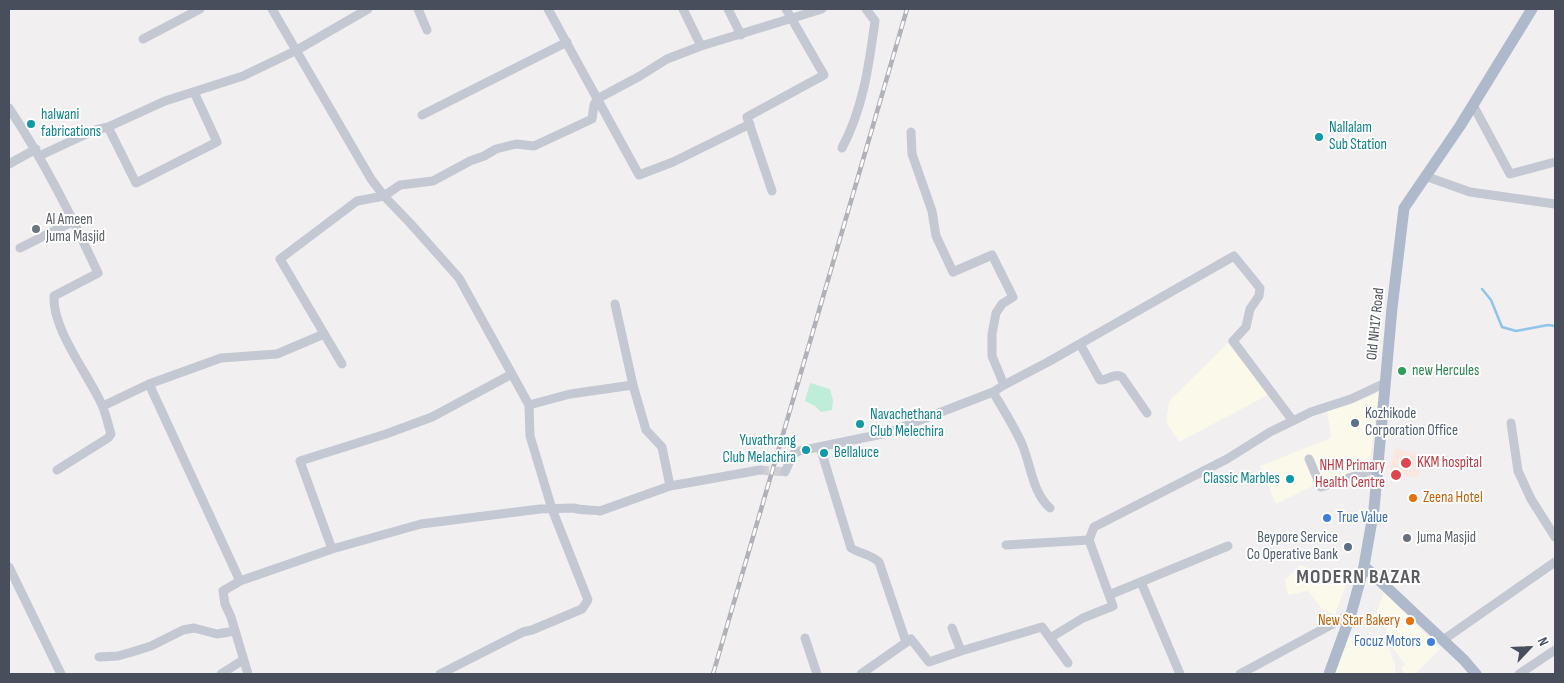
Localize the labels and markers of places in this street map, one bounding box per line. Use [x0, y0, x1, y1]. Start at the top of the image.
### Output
place label: halwani fabrications [41, 106, 101, 141]
marker: halwani fabrications [25, 118, 37, 130]
place label: Nallalam Sub Station [1329, 119, 1387, 154]
marker: Nallalam Sub Station [1313, 131, 1325, 143]
place label: Al Ameen Juma Masjid [46, 211, 105, 246]
marker: Al Ameen Juma Masjid [30, 223, 42, 235]
place label: new Hercules [1412, 362, 1479, 380]
marker: new Hercules [1396, 365, 1408, 377]
place label: Kozhikode Corporation Office [1365, 405, 1458, 440]
place label: Navachethana Club Melechira [870, 406, 944, 441]
marker: Kozhikode Corporation Office [1349, 417, 1361, 429]
marker: Navachethana Club Melechira [854, 418, 866, 430]
place label: Yuvathrang Club Melachira [723, 432, 796, 467]
marker: Yuvathrang Club Melachira [800, 444, 812, 456]
place label: Bellaluce [834, 444, 879, 462]
marker: Bellaluce [818, 447, 830, 459]
place label: KKM hospital [1417, 454, 1482, 472]
marker: KKM hospital [1399, 456, 1413, 470]
place label: NHM Primary Health Centre [1315, 457, 1385, 492]
marker: NHM Primary Health Centre [1389, 468, 1403, 482]
place label: Classic Marbles [1203, 470, 1280, 488]
marker: Classic Marbles [1284, 473, 1296, 485]
place label: Zeena Hotel [1423, 489, 1483, 507]
marker: Zeena Hotel [1407, 492, 1419, 504]
place label: True Value [1337, 509, 1388, 527]
marker: True Value [1321, 512, 1333, 524]
place label: Beypore Service Co Operative Bank [1247, 529, 1338, 564]
place label: Juma Masjid [1417, 529, 1476, 547]
marker: Juma Masjid [1401, 532, 1413, 544]
marker: Beypore Service Co Operative Bank [1342, 541, 1354, 553]
place label: New Star Bakery [1318, 612, 1400, 630]
marker: New Star Bakery [1404, 615, 1416, 627]
place label: Focuz Motors [1354, 633, 1421, 651]
marker: Focuz Motors [1425, 636, 1437, 648]

